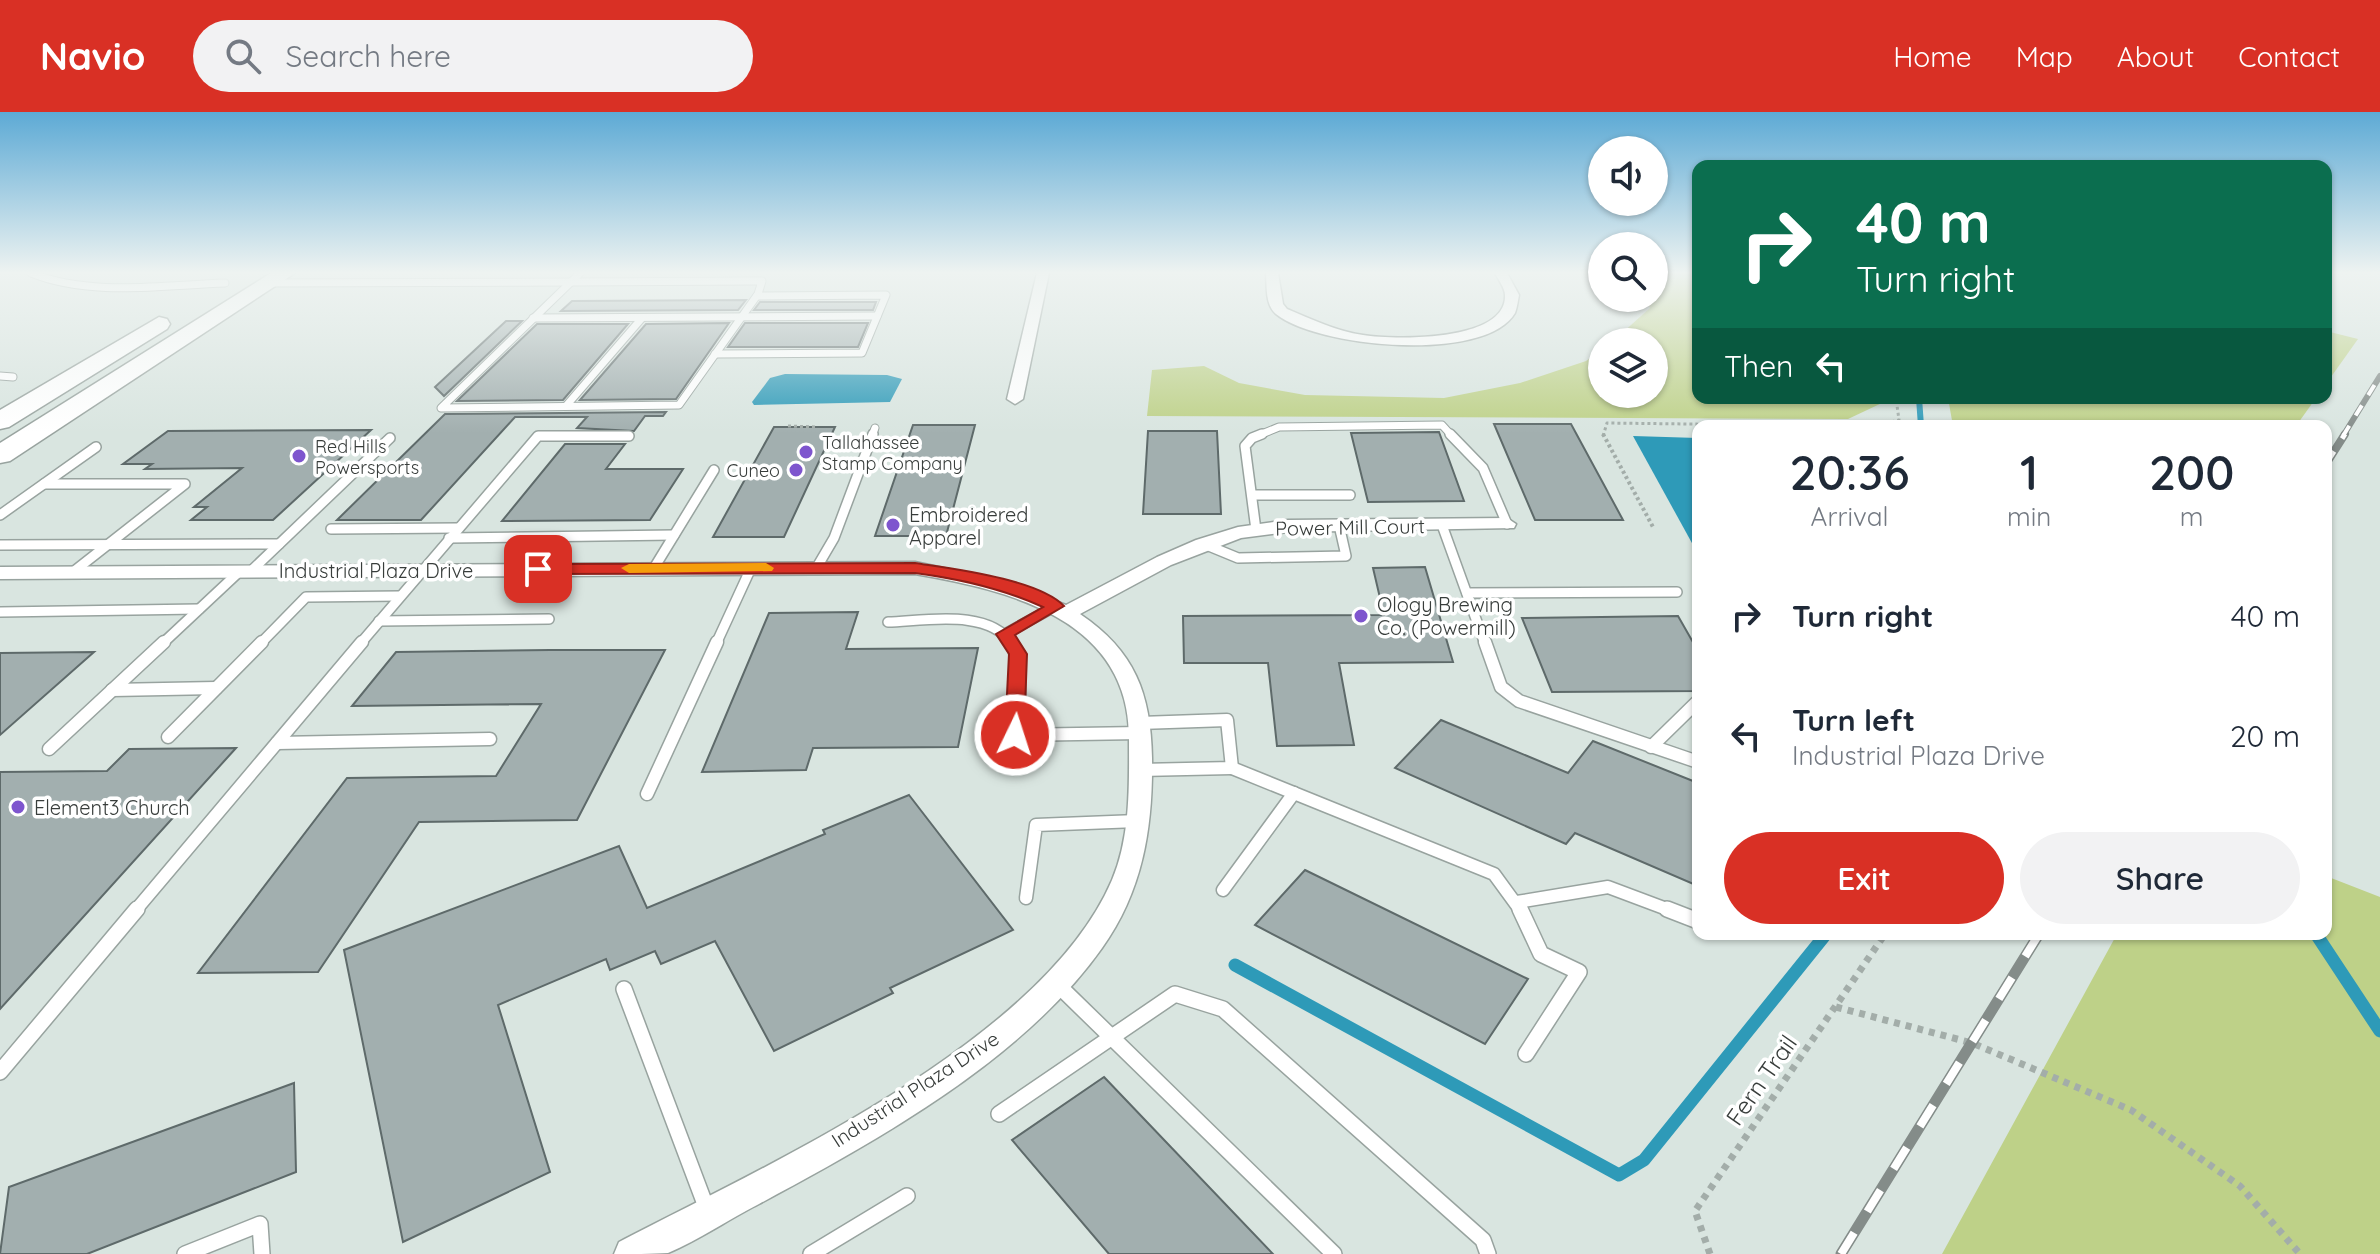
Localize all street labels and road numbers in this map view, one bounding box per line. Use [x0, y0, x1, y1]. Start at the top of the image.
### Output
street label: Power Mill Court [1275, 513, 1425, 541]
street label: Industrial Plaza Drive [279, 558, 473, 583]
street label: Industrial Plaza Drive [827, 1026, 1003, 1152]
street label: Fern Trail [1719, 1029, 1803, 1131]

